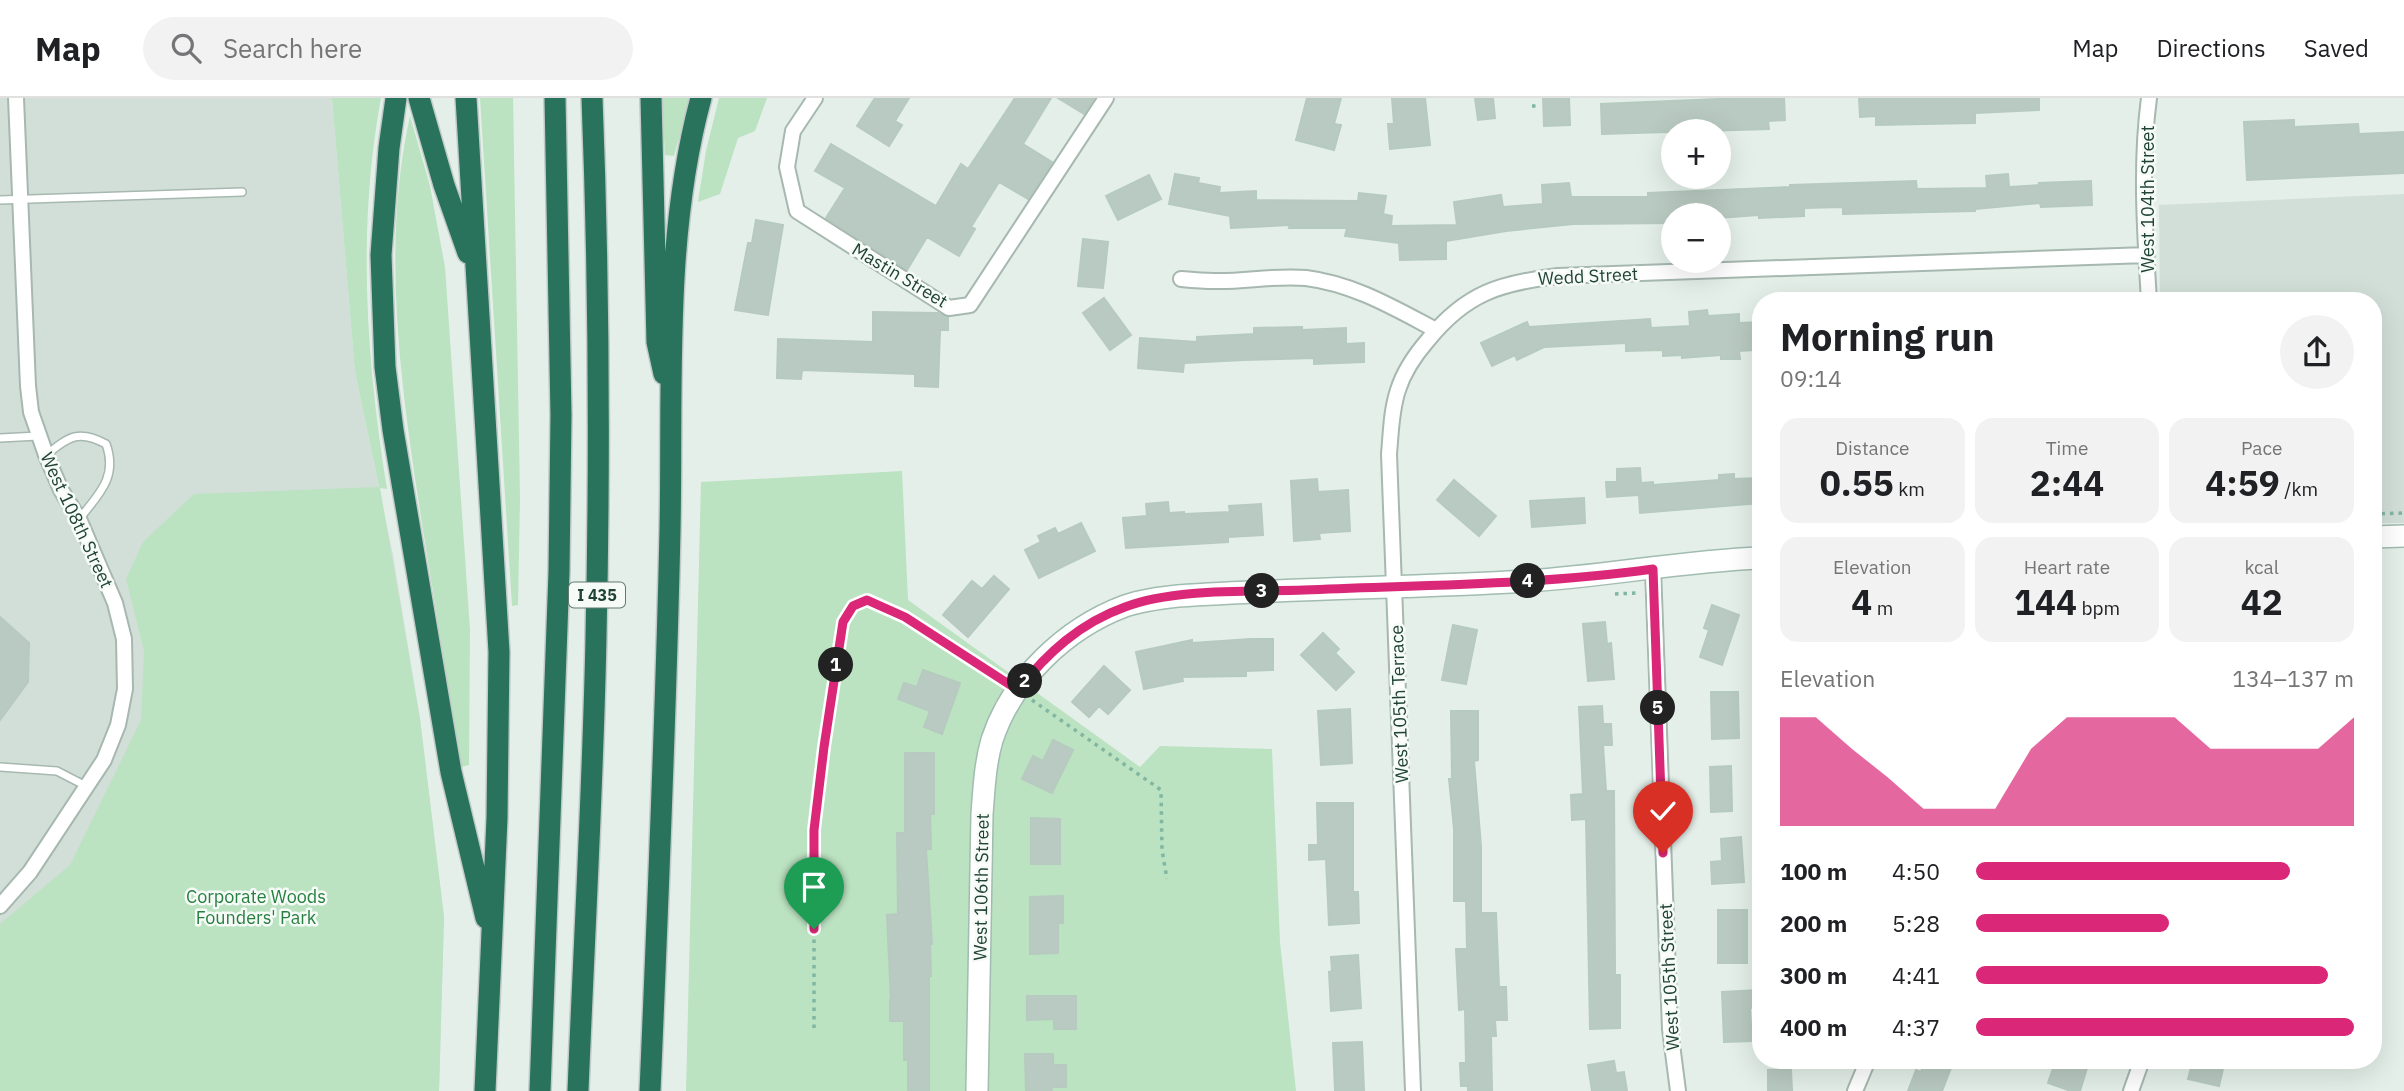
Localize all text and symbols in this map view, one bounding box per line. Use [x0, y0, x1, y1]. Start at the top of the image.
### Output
search box [143, 17, 633, 80]
text: Map [35, 27, 101, 70]
icon: search [167, 29, 205, 67]
text: Search here [223, 31, 362, 65]
text: Map [2072, 32, 2118, 64]
text: Directions [2156, 32, 2266, 64]
text: Saved [2304, 32, 2369, 64]
map controls [1661, 119, 1731, 273]
button: + [1661, 119, 1731, 189]
street label: West 104th Street [2136, 125, 2159, 273]
button: − [1661, 203, 1731, 273]
street label: Mastin Street [848, 237, 952, 313]
street label: Wedd Street [1537, 262, 1639, 290]
text: Morning run [1780, 312, 1995, 361]
button: share [2280, 315, 2354, 389]
text: 09:14 [1780, 363, 1842, 393]
text: Distance [1835, 436, 1909, 460]
text: Time [2046, 436, 2088, 460]
text: Pace [2241, 436, 2282, 460]
street label: West 108th Street [35, 448, 119, 592]
text: 0.55 [1820, 460, 1894, 506]
text: 2:44 [2030, 460, 2104, 506]
text: 4:59 [2205, 460, 2280, 506]
text: km [1894, 477, 1925, 501]
text: /km [2280, 477, 2318, 501]
text: Elevation [1833, 555, 1912, 579]
text: Heart rate [2024, 555, 2110, 579]
text: kcal [2244, 555, 2279, 579]
pin: 4 [1510, 564, 1546, 598]
text: 4 [1522, 568, 1533, 592]
pin: 3 [1244, 574, 1280, 608]
text: 3 [1256, 578, 1267, 602]
text: 4 [1851, 579, 1872, 625]
text: 144 [2014, 579, 2077, 625]
text: 42 [2241, 579, 2283, 625]
road number: I 435 [569, 582, 625, 608]
text: m [1872, 596, 1893, 620]
text: bpm [2077, 596, 2120, 620]
street label: West 105th Terrace [1385, 624, 1413, 784]
pin: 1 [818, 648, 854, 682]
text: 1 [830, 652, 841, 676]
text: Elevation [1780, 663, 1875, 693]
text: 134–137 m [2232, 663, 2354, 693]
pin: 2 [1007, 664, 1042, 698]
text: 2 [1019, 668, 1030, 692]
pin: 5 [1640, 690, 1676, 726]
text: 5 [1652, 695, 1663, 719]
pin [1633, 781, 1693, 853]
icon: check [1644, 792, 1682, 830]
street label: West 106th Street [968, 813, 994, 961]
text: 100 m [1780, 856, 1847, 886]
text: 4:50 [1892, 856, 1940, 886]
pin [784, 857, 844, 929]
icon: arrive [795, 868, 833, 906]
park label: Corporate Woods Founders' Park [186, 885, 326, 929]
street label: West 105th Street [1654, 903, 1684, 1051]
text: 200 m [1780, 908, 1847, 938]
text: 5:28 [1892, 908, 1940, 938]
text: 300 m [1780, 960, 1847, 990]
text: 4:41 [1892, 960, 1940, 990]
text: 400 m [1780, 1012, 1847, 1042]
text: 4:37 [1892, 1012, 1940, 1042]

